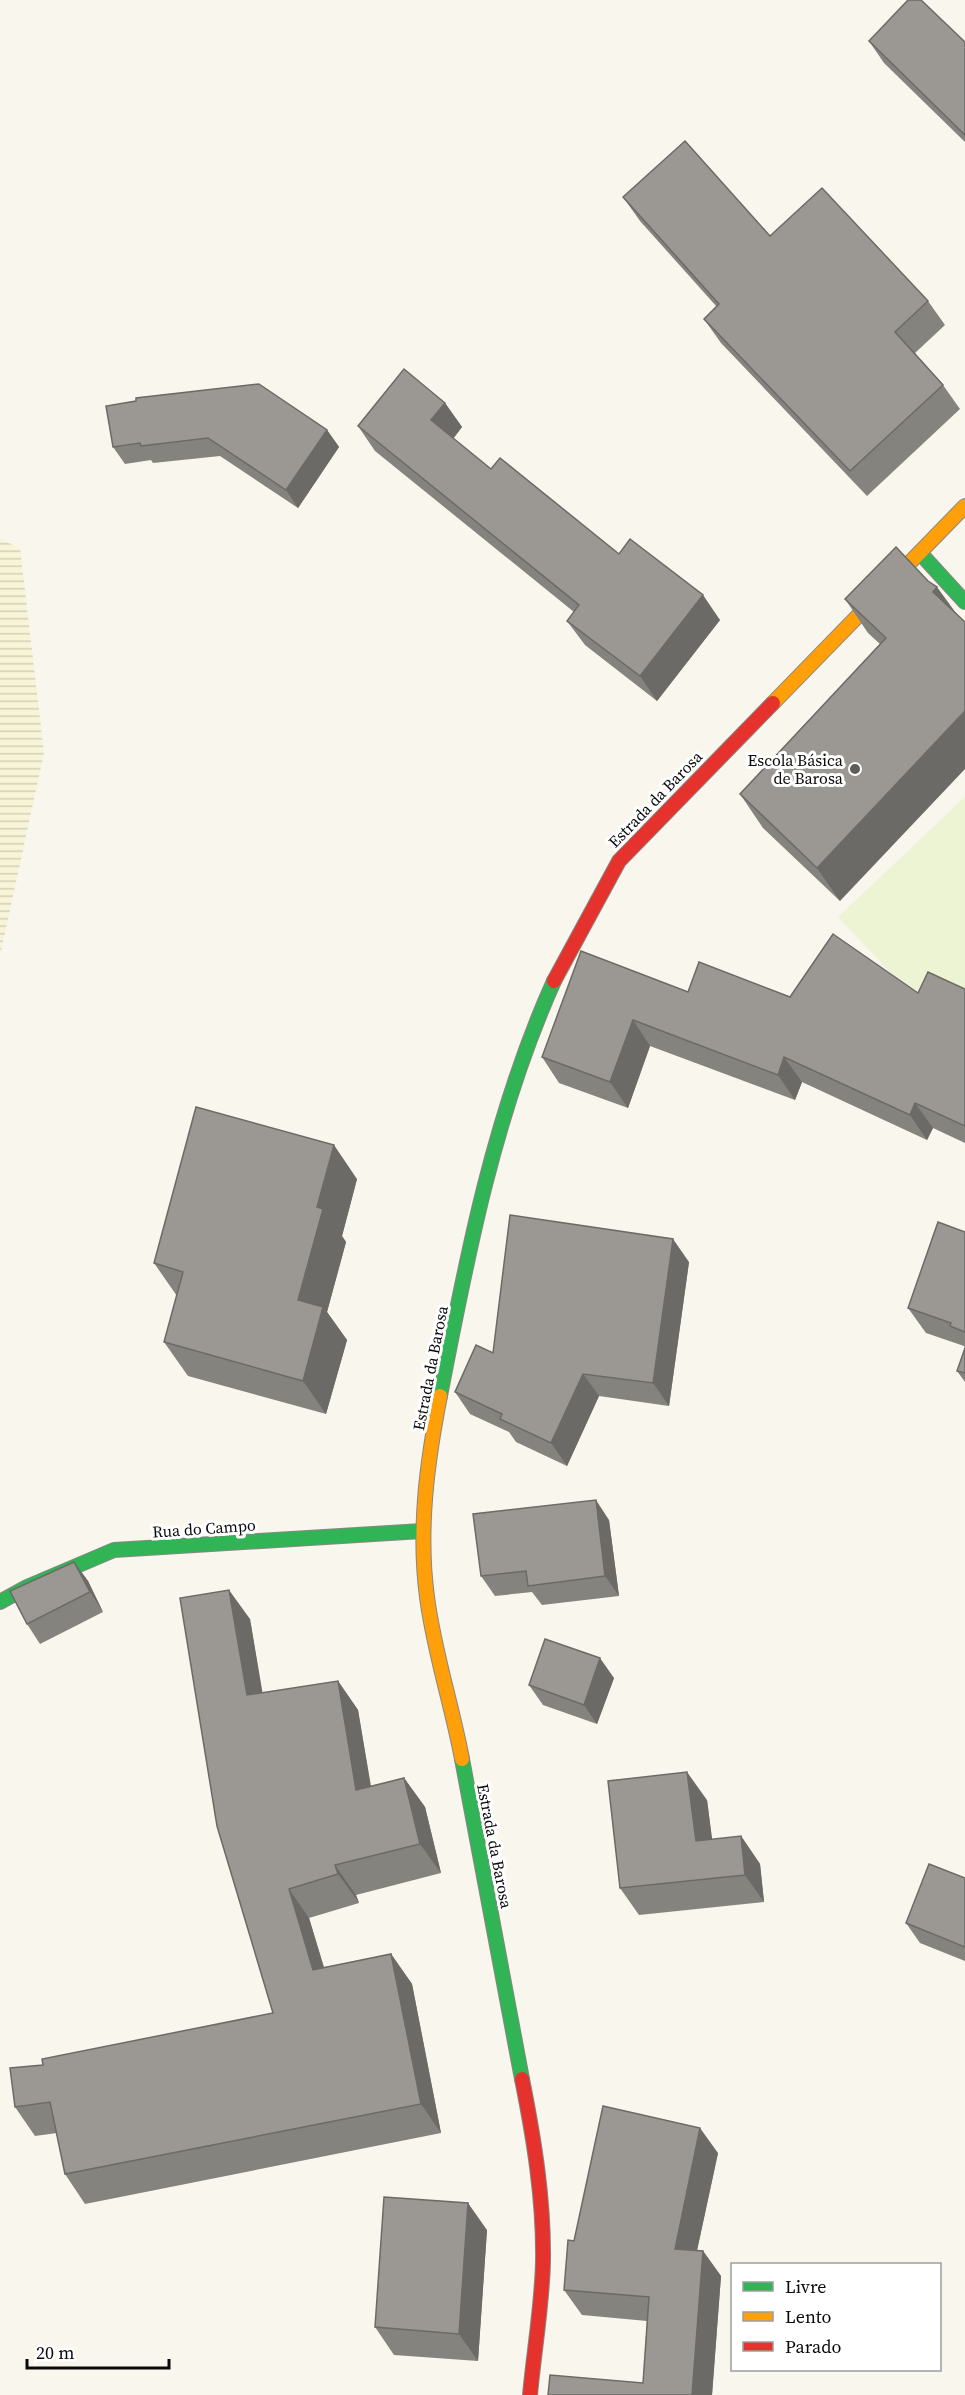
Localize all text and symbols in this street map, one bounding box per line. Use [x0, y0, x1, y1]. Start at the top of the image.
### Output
street label: Estrada da Barosa [603, 745, 708, 852]
place label: Escola Básica de Barosa [748, 749, 844, 789]
marker: Escola Básica de Barosa [848, 762, 862, 776]
street label: Estrada da Barosa [407, 1303, 453, 1432]
street label: Rua do Campo [152, 1513, 257, 1543]
street label: Estrada da Barosa [472, 1782, 518, 1911]
legend [731, 2263, 941, 2371]
text: Livre [785, 2274, 827, 2299]
text: Lento [785, 2304, 832, 2329]
scale bar [27, 2332, 170, 2370]
text: Parado [785, 2334, 841, 2359]
text: 20 m [36, 2340, 74, 2365]

